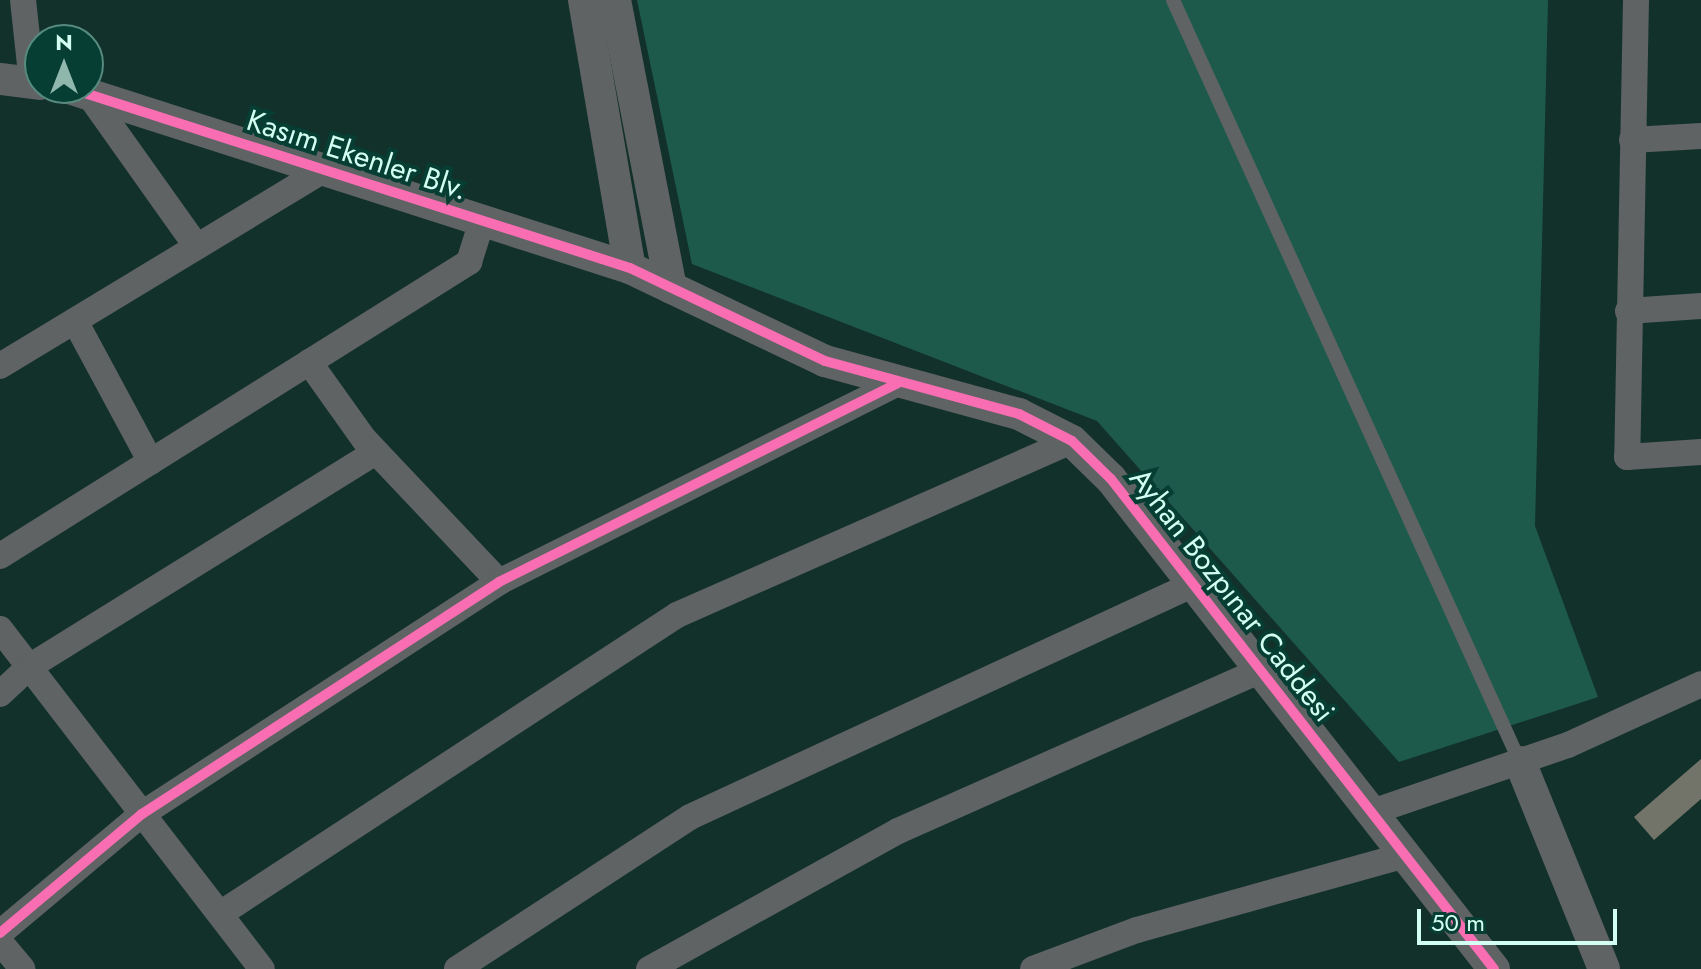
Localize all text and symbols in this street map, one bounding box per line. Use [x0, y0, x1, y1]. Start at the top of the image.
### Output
north arrow [24, 24, 104, 104]
text: N [55, 26, 73, 58]
street label: Kasım Ekenler Blv. [242, 102, 472, 208]
street label: Ayhan Bozpınar Caddesi [1122, 461, 1342, 729]
scale bar [1421, 893, 1621, 943]
text: 50 m [1431, 905, 1485, 940]

